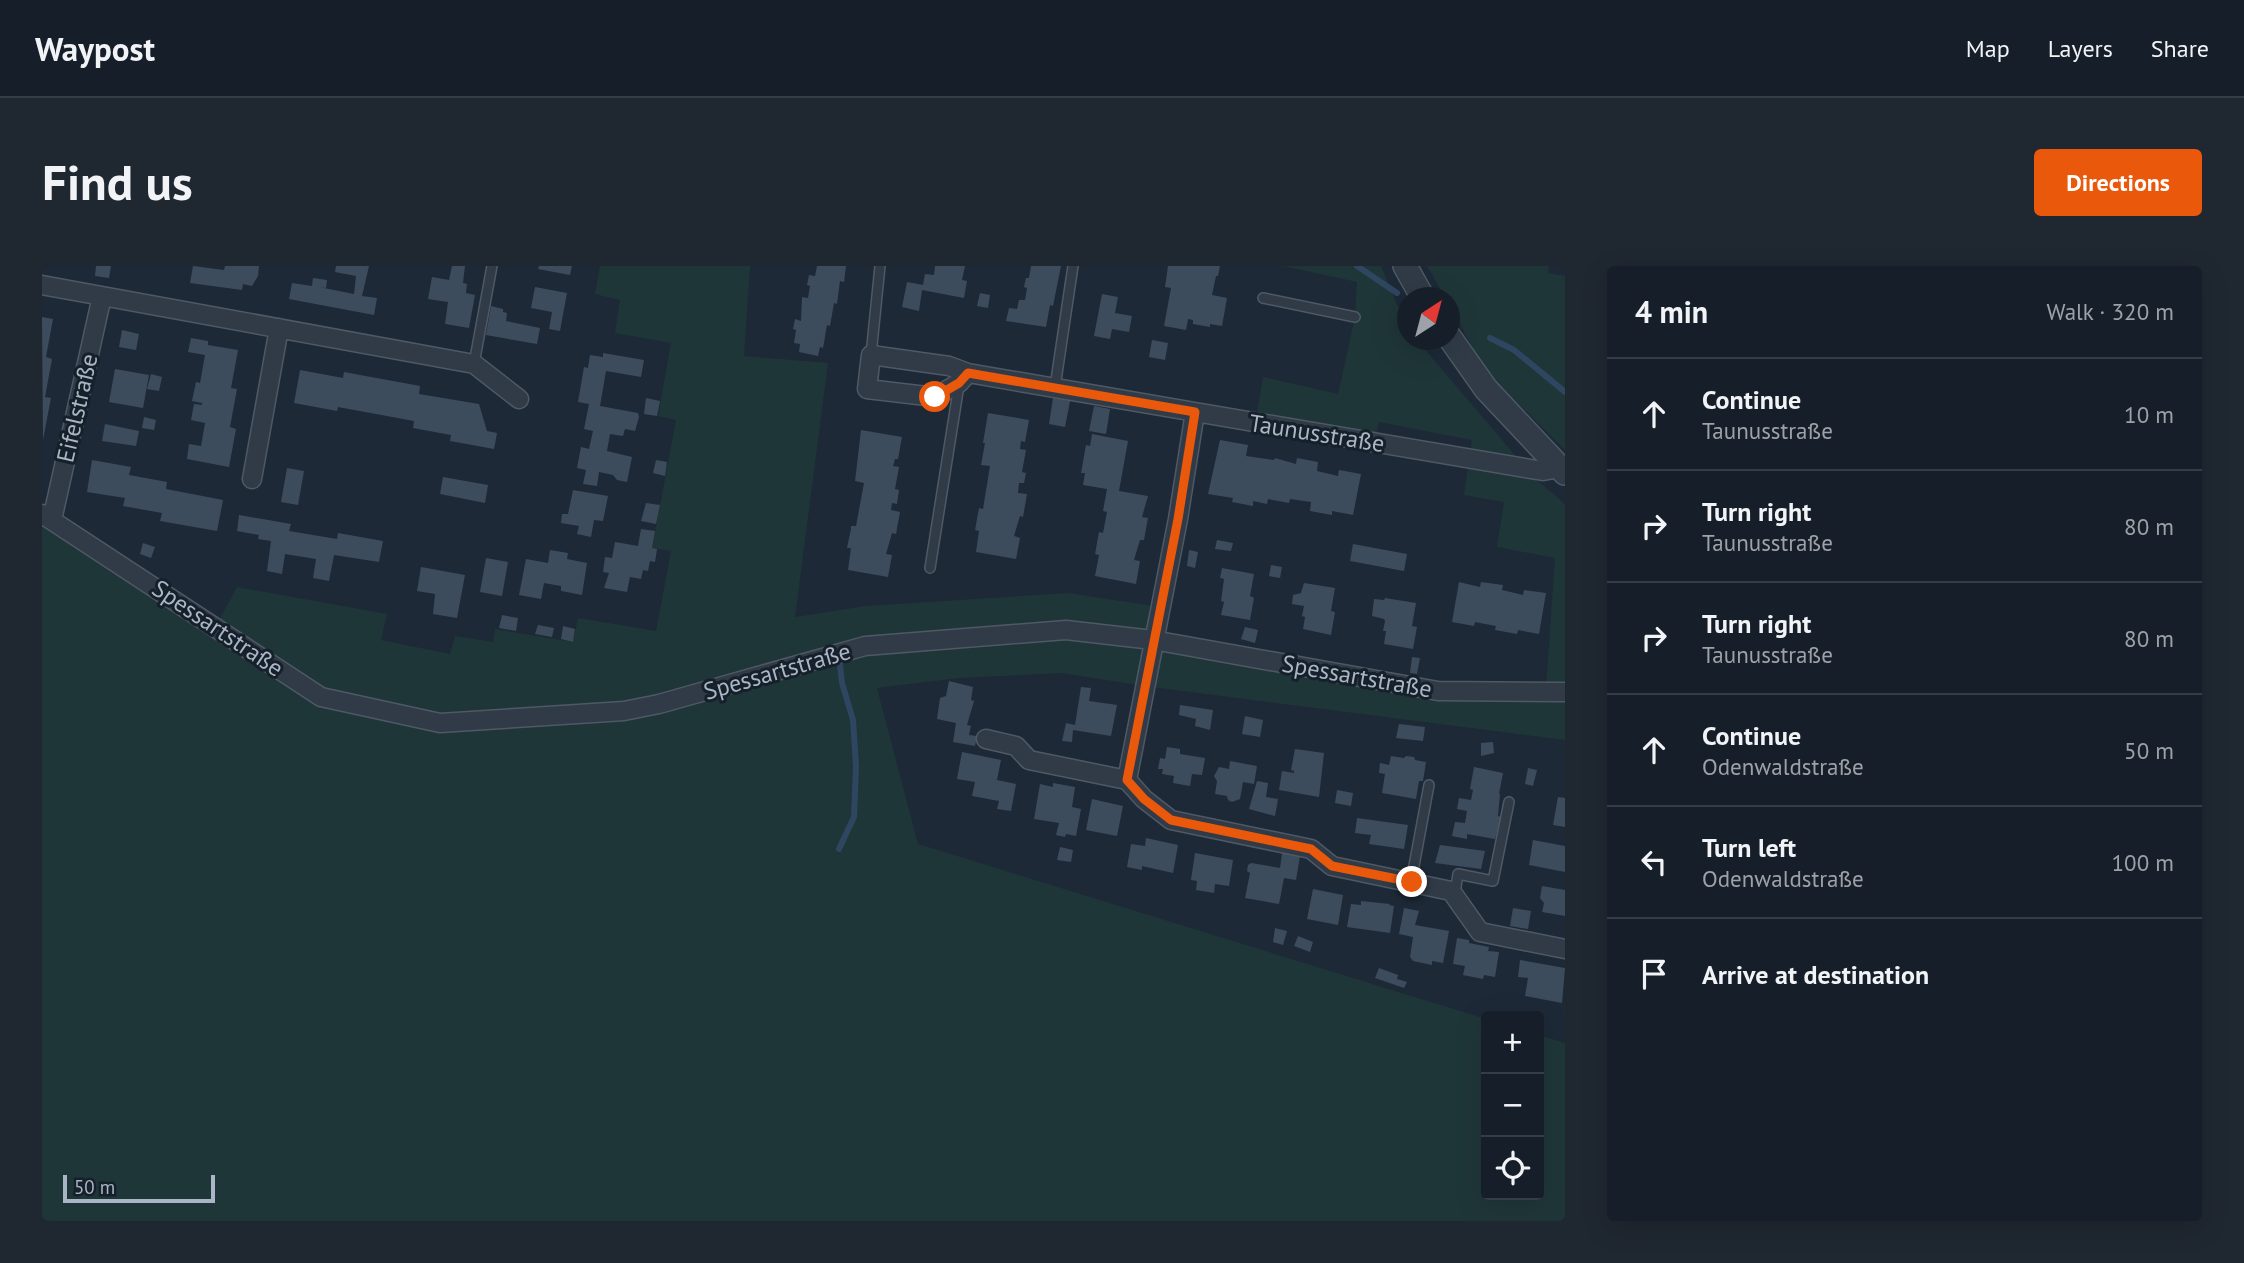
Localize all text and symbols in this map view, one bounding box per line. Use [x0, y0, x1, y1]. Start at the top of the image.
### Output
text: Waypost [35, 27, 155, 70]
text: Map [1966, 33, 2010, 64]
text: Layers [2048, 33, 2113, 64]
text: Share [2151, 33, 2209, 64]
button: Directions [2034, 149, 2202, 216]
text: Find us [42, 150, 193, 214]
north arrow [1397, 287, 1460, 350]
text: 4 min [1635, 292, 1708, 331]
text: Walk · 320 m [2047, 297, 2174, 326]
street label: Eifelstraße [49, 351, 105, 465]
route start [919, 381, 950, 412]
text: Continue [1702, 383, 1801, 416]
icon: ahead [1635, 395, 1673, 433]
text: 10 m [2124, 400, 2174, 429]
street label: Taunusstraße [1247, 407, 1387, 459]
text: Taunusstraße [1702, 416, 1833, 445]
text: Turn right [1702, 495, 1811, 528]
icon: right [1635, 507, 1673, 545]
text: 80 m [2124, 512, 2174, 541]
text: Taunusstraße [1702, 528, 1833, 557]
street label: Spessartstraße [146, 573, 290, 683]
text: Turn right [1702, 607, 1811, 640]
icon: right [1635, 619, 1673, 657]
text: 80 m [2124, 624, 2174, 653]
street label: Spessartstraße [700, 635, 854, 707]
text: Taunusstraße [1702, 640, 1833, 669]
street label: Spessartstraße [1280, 648, 1434, 704]
text: Continue [1702, 719, 1801, 752]
icon: ahead [1635, 731, 1673, 769]
text: 50 m [2124, 736, 2174, 765]
text: Odenwaldstraße [1702, 752, 1864, 781]
text: Turn left [1702, 831, 1796, 864]
icon: left [1635, 843, 1673, 881]
text: 100 m [2112, 848, 2174, 877]
text: Odenwaldstraße [1702, 864, 1864, 893]
route end [1396, 866, 1427, 897]
icon: arrive [1635, 955, 1673, 993]
text: Arrive at destination [1702, 958, 1929, 991]
map controls [1481, 1011, 1544, 1200]
button: + [1481, 1011, 1544, 1074]
button: − [1481, 1074, 1544, 1137]
button: locate [1481, 1137, 1544, 1200]
scale bar [63, 1172, 215, 1204]
text: 50 m [74, 1175, 115, 1199]

